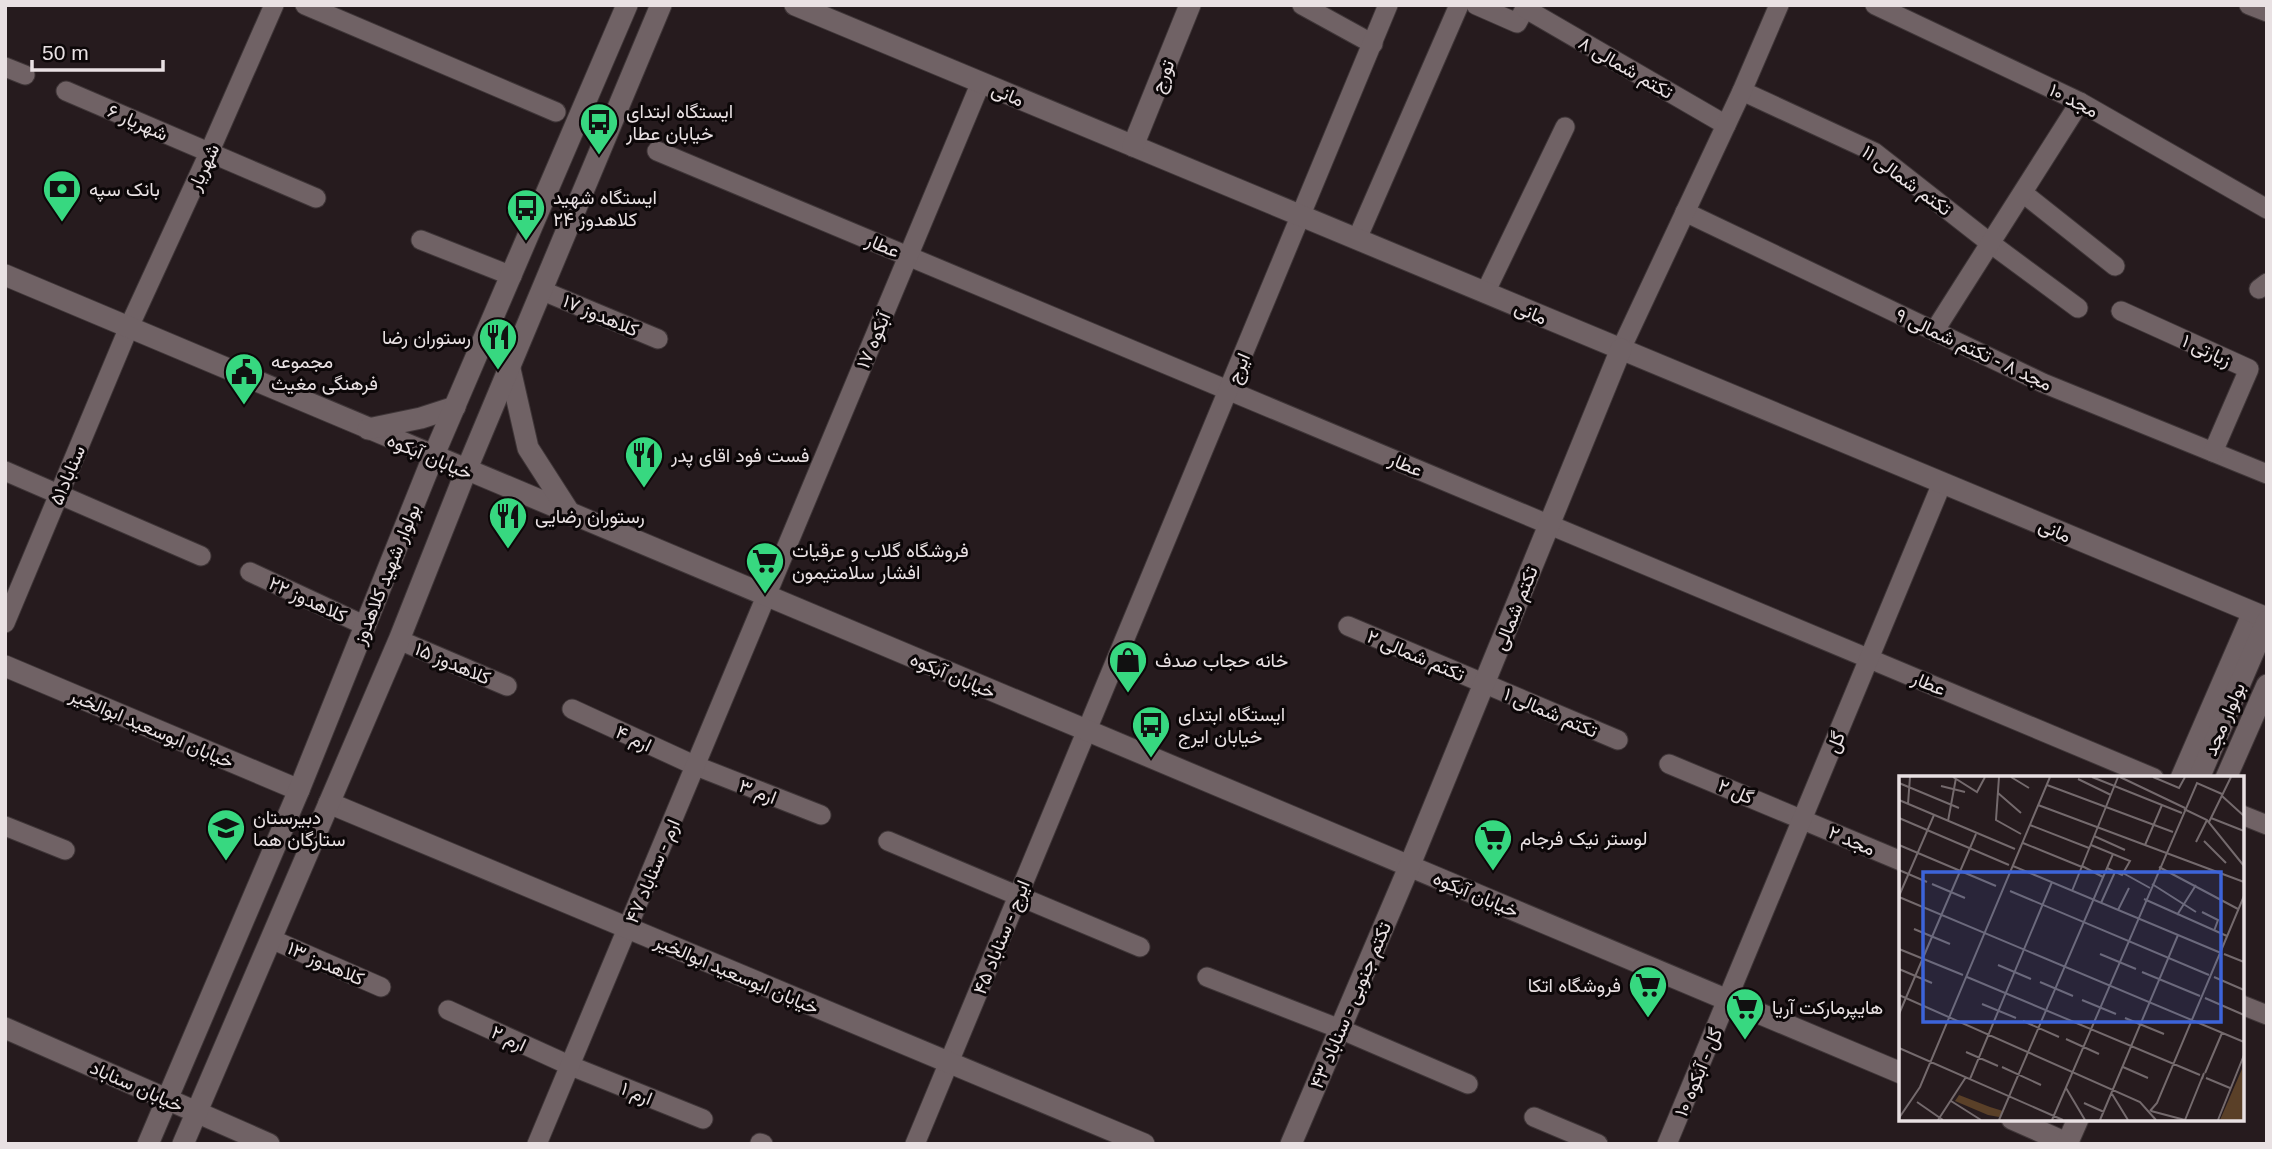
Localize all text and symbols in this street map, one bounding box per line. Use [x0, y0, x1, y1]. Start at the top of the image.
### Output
scale bar [32, 28, 163, 72]
street label: تکتم شمالی ۸ [1574, 32, 1677, 105]
text: 50 m [42, 41, 89, 64]
street label: تورج [1146, 57, 1180, 96]
street label: مانی [988, 78, 1027, 111]
street label: مجد ۱۰ [2045, 79, 2102, 122]
street label: شهریار ۶ [104, 100, 171, 146]
bus stop icon: ایستگاه ابتدای خیابان عطار [578, 101, 620, 156]
place label: ایستگاه ابتدای خیابان عطار [625, 101, 733, 145]
street label: شهریار [183, 140, 224, 195]
street label: تکتم شمالی ۱۱ [1857, 141, 1955, 221]
bank icon: بانک سپه [41, 168, 83, 223]
place label: بانک سپه [89, 179, 160, 203]
bus stop icon: ایستگاه شهید کلاهدوز ۲۴ [505, 187, 547, 242]
place label: ایستگاه شهید کلاهدوز ۲۴ [553, 187, 657, 231]
street label: عطار [862, 229, 903, 263]
street label: کلاهدوز ۱۷ [559, 290, 642, 342]
street label: مانی [1511, 296, 1550, 329]
street label: مجد ۸ - تکتم شمالی ۹ [1892, 304, 2055, 397]
street label: آبکوه ۱۷ [852, 307, 896, 372]
restaurant icon: رستوران رضا [477, 316, 519, 371]
place label: رستوران رضا [382, 327, 471, 349]
street label: زیارتی ۱ [2179, 330, 2235, 372]
street label: ایرج [1223, 350, 1256, 387]
public building icon: مجموعه فرهنگی مغیث [223, 351, 265, 406]
place label: مجموعه فرهنگی مغیث [271, 351, 378, 395]
street label: خیابان آبکوه [384, 429, 475, 485]
restaurant icon: فست فود اقای پدر [623, 434, 665, 489]
street label: سناباد۵۱ [46, 442, 90, 509]
place label: فست فود اقای پدر [670, 445, 809, 469]
street label: عطار [1385, 448, 1426, 482]
restaurant icon: رستوران رضایی [487, 495, 529, 550]
street label: بولوار شهید کلاهدوز [348, 501, 425, 649]
place label: رستوران رضایی [535, 506, 645, 528]
street label: مانی [2035, 514, 2074, 547]
supermarket icon: فروشگاه گلاب و عرقیات افشار سلامتیمون [744, 540, 786, 595]
place label: فروشگاه گلاب و عرقیات افشار سلامتیمون [792, 540, 969, 584]
street label: تکتم شمالی [1489, 563, 1544, 654]
street label: کلاهدوز ۲۲ [265, 572, 350, 627]
street label: تکتم شمالی ۲ [1363, 625, 1468, 687]
street label: کلاهدوز ۱۵ [411, 638, 494, 690]
shop icon: خانه حجاب صدف [1107, 639, 1149, 694]
street label: خیابان آبکوه [907, 648, 998, 704]
place label: خانه حجاب صدف [1155, 650, 1288, 672]
street label: عطار [1908, 667, 1949, 701]
street label: بولوار مجد [2200, 679, 2250, 759]
street label: تکتم شمالی ۱ [1500, 683, 1601, 743]
street label: خیابان ابوسعید ابوالخیر [65, 684, 237, 773]
bus stop icon: ایستگاه ابتدای خیابان ایرج [1130, 704, 1172, 759]
place label: ایستگاه ابتدای خیابان ایرج [1178, 704, 1285, 749]
street label: ارم ۴ [612, 721, 655, 758]
street label: گل [1822, 728, 1850, 756]
street label: ارم ۳ [735, 775, 780, 810]
street label: گل ۲ [1715, 775, 1757, 809]
inset map [1899, 776, 2244, 1121]
school or university icon: دبیرستان ستارگان هما [205, 807, 247, 862]
place label: دبیرستان ستارگان هما [253, 807, 346, 851]
street label: ارم - سناباد ۴۷ [621, 816, 686, 927]
supermarket icon: لوستر نیک فرجام [1472, 817, 1514, 872]
street label: مجد ۲ [1825, 821, 1878, 861]
place label: لوستر نیک فرجام [1520, 828, 1647, 851]
street label: خیابان آبکوه [1430, 867, 1521, 923]
street label: ایرج - سناباد ۴۵ [969, 877, 1036, 998]
street label: تکتم جنوبی - سناباد ۴۳ [1306, 919, 1397, 1092]
street label: خیابان ابوسعید ابوالخیر [650, 930, 822, 1019]
street label: کلاهدوز ۱۳ [284, 937, 367, 991]
supermarket icon: فروشگاه اتکا [1627, 964, 1669, 1019]
place label: فروشگاه اتکا [1528, 975, 1621, 997]
supermarket icon: هایپرمارکت آریا [1724, 986, 1766, 1041]
place label: هایپرمارکت آریا [1772, 997, 1883, 1021]
street label: ارم ۲ [487, 1021, 530, 1057]
street label: گل - آبکوه ۱۰ [1670, 1025, 1727, 1120]
street label: خیابان سناباد [87, 1057, 186, 1117]
street label: ارم ۱ [618, 1078, 655, 1111]

